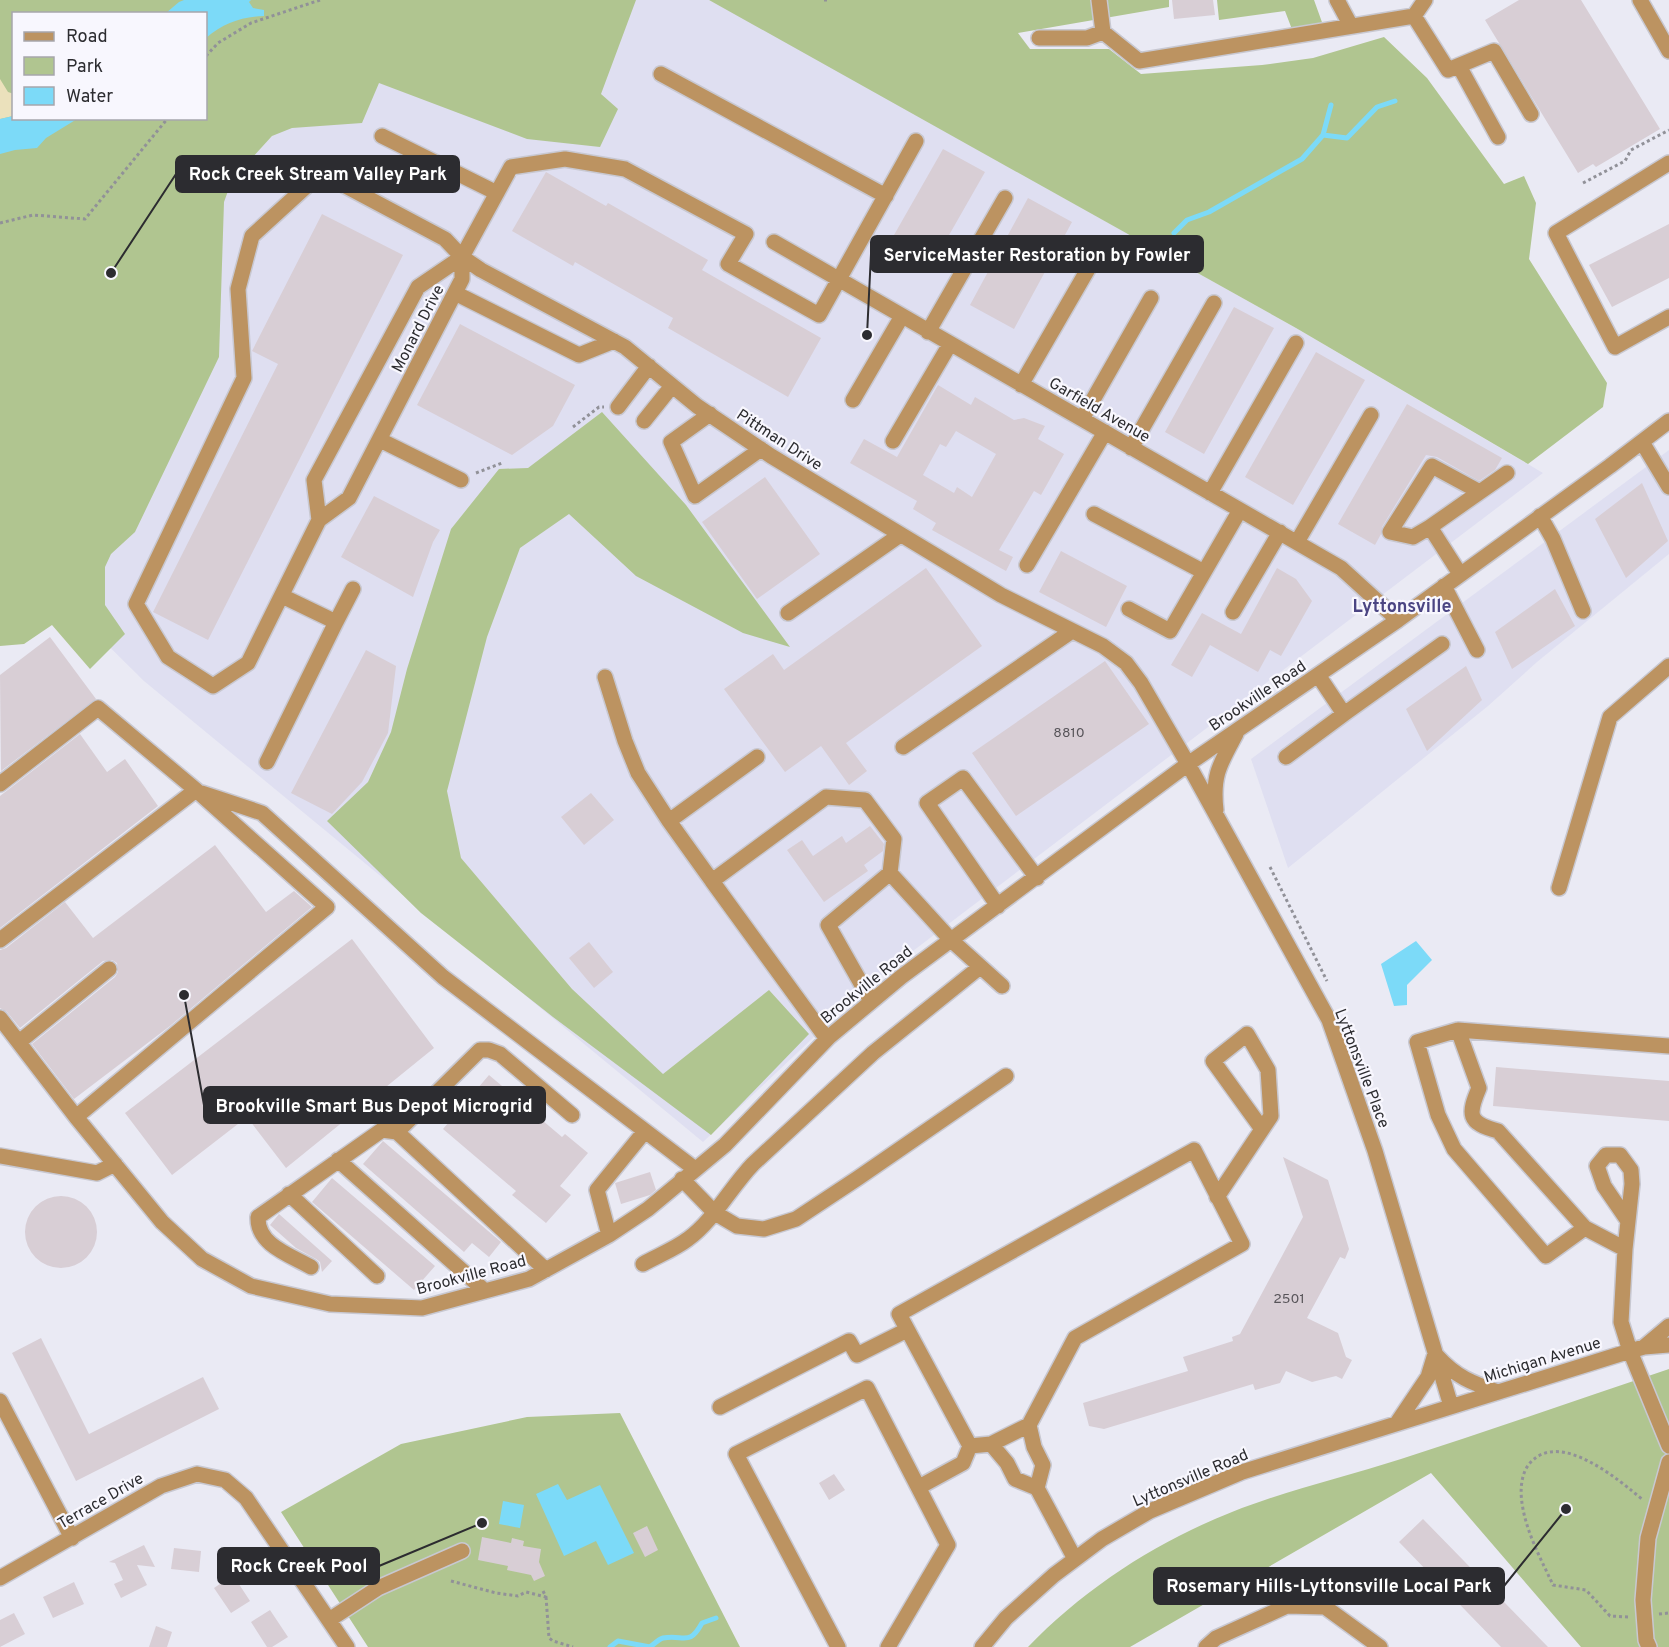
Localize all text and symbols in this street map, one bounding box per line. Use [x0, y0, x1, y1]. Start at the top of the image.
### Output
legend [12, 12, 207, 120]
text: Road [66, 26, 108, 49]
text: Park [66, 56, 103, 79]
text: Water [66, 86, 113, 109]
callout: Rock Creek Stream Valley Park [176, 156, 459, 192]
text: Rock Creek Stream Valley Park [189, 164, 447, 187]
callout: ServiceMaster Restoration by Fowler [871, 236, 1203, 272]
text: ServiceMaster Restoration by Fowler [883, 245, 1191, 268]
street label: Monard Drive [388, 282, 449, 376]
street label: Garfield Avenue [1045, 374, 1153, 448]
street label: Pittman Drive [732, 406, 826, 476]
district label: Lyttonsville [1353, 596, 1451, 619]
street label: Brookville Road [1206, 657, 1310, 736]
house number: 8810 [1053, 725, 1085, 742]
street label: Brookville Road [817, 942, 917, 1029]
street label: Lyttonsville Place [1329, 1006, 1393, 1131]
callout: Brookville Smart Bus Depot Microgrid [204, 1087, 545, 1123]
text: Brookville Smart Bus Depot Microgrid [215, 1096, 533, 1119]
street label: Brookville Road [414, 1252, 529, 1300]
house number: 2501 [1273, 1291, 1305, 1308]
street label: Michigan Avenue [1482, 1334, 1604, 1388]
street label: Lyttonsville Road [1130, 1445, 1252, 1512]
street label: Terrace Drive [55, 1469, 147, 1534]
callout: Rock Creek Pool [218, 1548, 379, 1584]
text: Rock Creek Pool [231, 1556, 367, 1579]
callout: Rosemary Hills-Lyttonsville Local Park [1154, 1568, 1504, 1604]
text: Rosemary Hills-Lyttonsville Local Park [1166, 1576, 1492, 1599]

